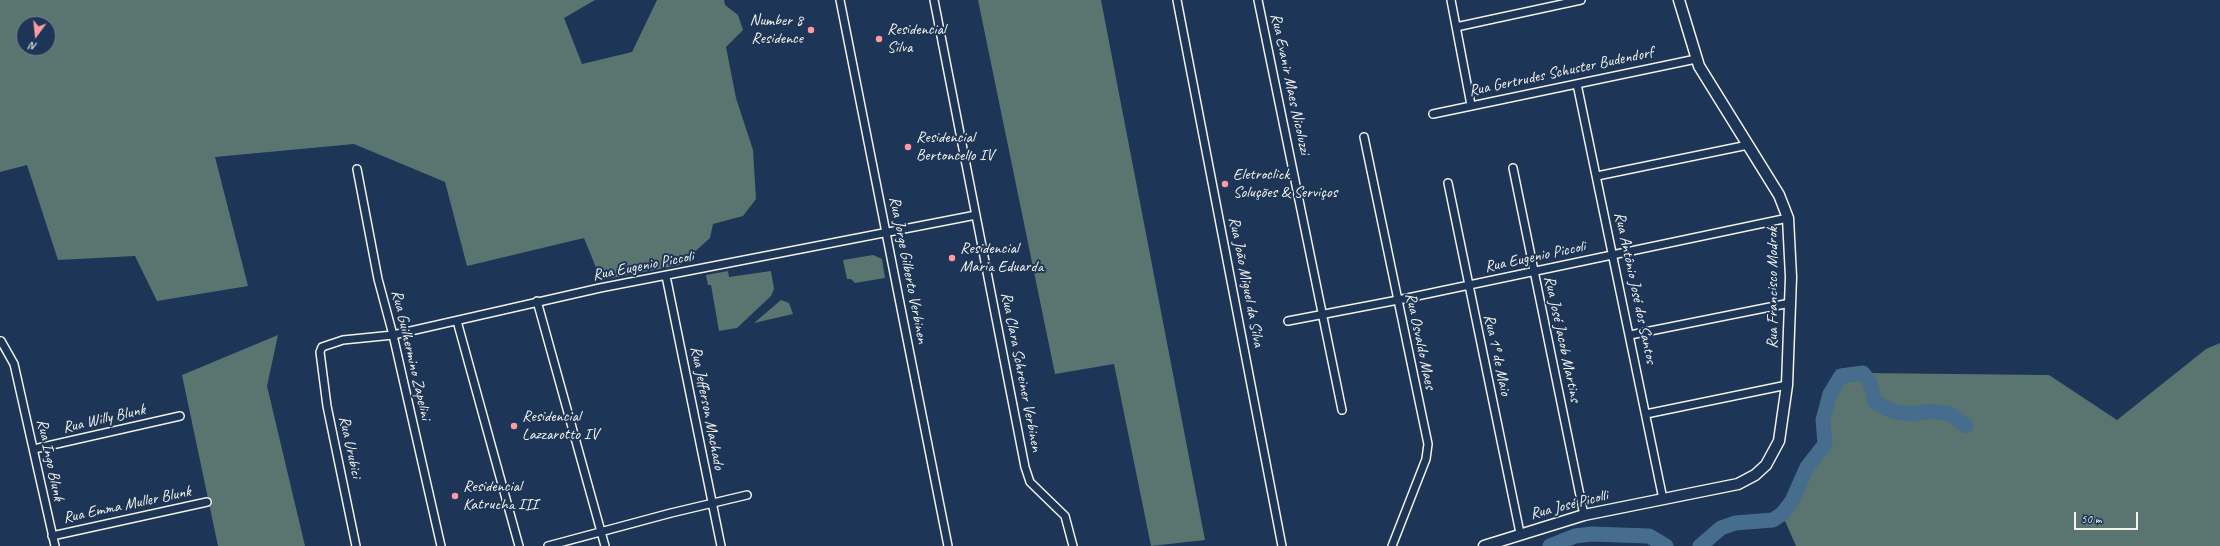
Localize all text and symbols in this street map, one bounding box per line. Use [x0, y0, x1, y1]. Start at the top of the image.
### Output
place label: Number 8 Residence [750, 11, 803, 49]
street label: Rua Evanir Maes Nicoluzzi [1266, 12, 1314, 156]
north arrow [16, 16, 56, 56]
place label: Residencial Silva [887, 20, 946, 58]
marker: Number 8 Residence [806, 25, 816, 35]
marker: Residencial Silva [874, 34, 884, 44]
text: N [28, 39, 38, 54]
street label: Rua Gertrudes Schuster Budendorf [1467, 43, 1655, 101]
place label: Residencial Bertoncello IV [916, 128, 994, 166]
marker: Residencial Bertoncello IV [903, 142, 913, 152]
place label: Eletroclick Soluções & Serviços [1233, 165, 1337, 203]
marker: Eletroclick Soluções & Serviços [1220, 179, 1230, 189]
street label: Rua Jorge Gilberto Verbinen [884, 195, 932, 345]
street label: Rua Antônio José dos Santos [1610, 210, 1660, 366]
street label: Rua João Miguel da Silva [1224, 215, 1268, 349]
street label: Rua Francisco Modrok [1763, 227, 1783, 349]
street label: Rua Eugenio Piccoli [1483, 237, 1587, 277]
place label: Residencial Maria Eduarda [960, 239, 1043, 277]
street label: Rua Eugenio Piccoli [591, 247, 695, 285]
marker: Residencial Maria Eduarda [947, 253, 957, 263]
street label: Rua José Jacob Martins [1539, 274, 1585, 404]
street label: Rua Guilhermino Zapelini [387, 288, 435, 422]
street label: Rua Clara Schreiner Verbinen [996, 291, 1046, 453]
street label: Rua Osvaldo Maes [1400, 291, 1440, 391]
street label: Rua 1º de Maio [1479, 313, 1515, 397]
street label: Rua Jefferson Machado [686, 345, 728, 471]
street label: Rua Willy Blunk [61, 400, 147, 438]
place label: Residencial Lazzarotto IV [522, 407, 599, 445]
street label: Rua Urubici [334, 414, 366, 480]
street label: Rua Ingo Blunk [32, 417, 68, 503]
marker: Residencial Lazzarotto IV [509, 421, 519, 431]
place label: Residencial Katrucha III [463, 477, 538, 515]
street label: Rua Emma Muller Blunk [61, 482, 193, 528]
street label: Rua José Picolli [1528, 486, 1610, 524]
marker: Residencial Katrucha III [450, 491, 460, 501]
scale bar [2076, 504, 2140, 530]
text: 50 m [2081, 511, 2101, 527]

